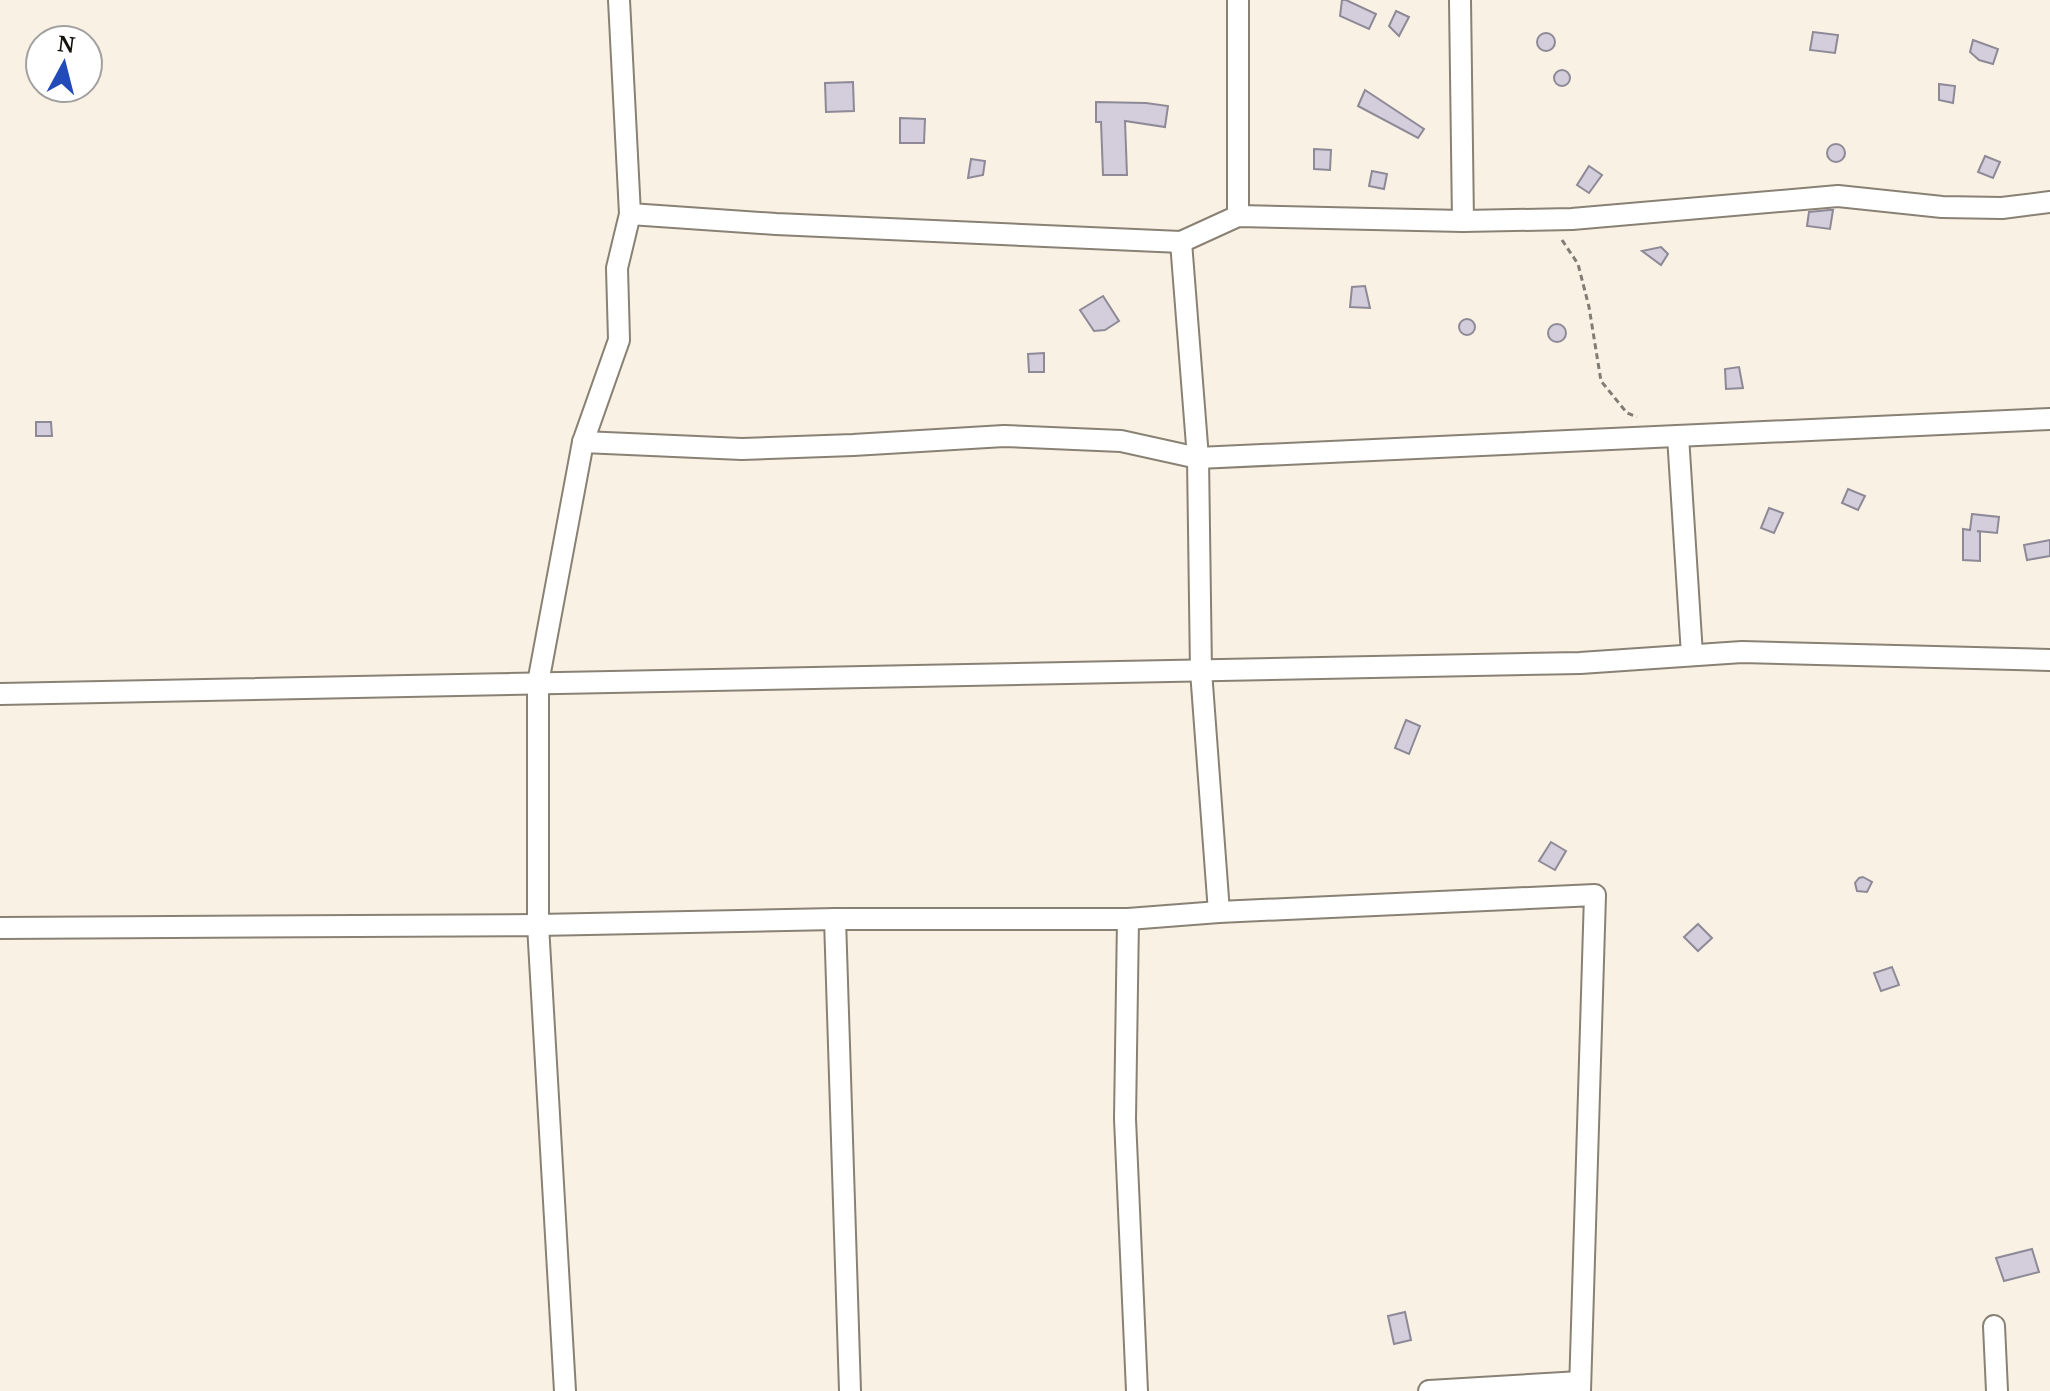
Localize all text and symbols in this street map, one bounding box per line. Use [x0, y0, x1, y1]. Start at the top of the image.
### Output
north arrow [24, 24, 104, 104]
text: N [56, 27, 77, 59]

